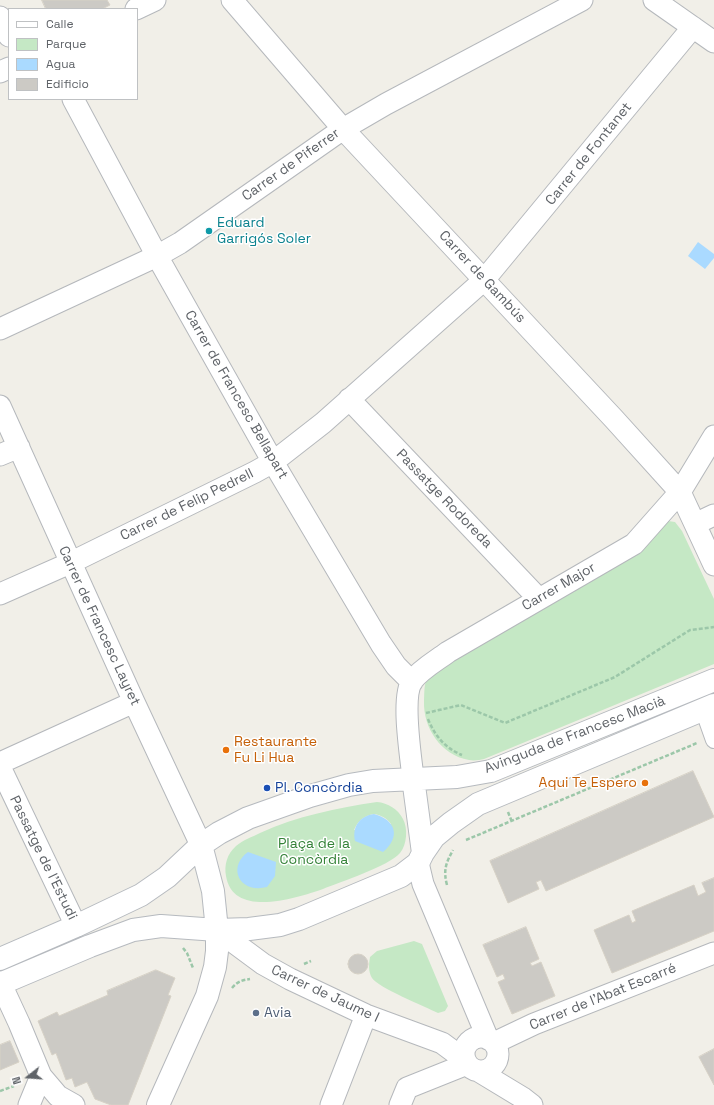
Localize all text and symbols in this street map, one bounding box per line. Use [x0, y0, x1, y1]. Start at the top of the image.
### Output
legend [8, 8, 138, 100]
text: Calle [46, 16, 74, 32]
text: Parque [46, 36, 86, 52]
text: Agua [46, 56, 76, 72]
text: Edificio [46, 76, 89, 92]
street label: Carrer de Fontanet [542, 99, 636, 209]
street label: Carrer de Piferrer [239, 125, 343, 205]
place label: Eduard Garrigós Soler [217, 215, 311, 248]
marker: Eduard Garrigós Soler [204, 226, 214, 236]
street label: Carrer de Gambús [435, 227, 529, 327]
street label: Carrer de Francesc Bellapart [181, 308, 291, 482]
street label: Passatge Rodoreda [392, 446, 496, 552]
street label: Carrer de Felip Pedrell [118, 465, 256, 545]
street label: Carrer de Francesc Layret [55, 544, 143, 708]
street label: Carrer Major [519, 559, 599, 615]
street label: Avinguda de Francesc Macià [482, 693, 668, 777]
place label: Restaurante Fu Li Hua [234, 734, 317, 766]
marker: Restaurante Fu Li Hua [221, 745, 231, 755]
place label: Aqui Te Espero [539, 775, 637, 791]
marker: Aqui Te Espero [640, 778, 650, 788]
place label: Pl. Concòrdia [275, 780, 363, 796]
marker: Pl. Concòrdia [262, 783, 272, 793]
street label: Passatge de l'Estudi [6, 793, 80, 923]
park label: Plaça de la Concòrdia [278, 836, 350, 868]
street label: Carrer de l'Abat Escarré [527, 960, 679, 1034]
street label: Carrer de Jaume I [268, 962, 382, 1026]
place label: Avia [264, 1005, 292, 1021]
marker: Avia [251, 1008, 261, 1018]
north arrow [8, 1057, 48, 1097]
text: N [9, 1075, 24, 1086]

